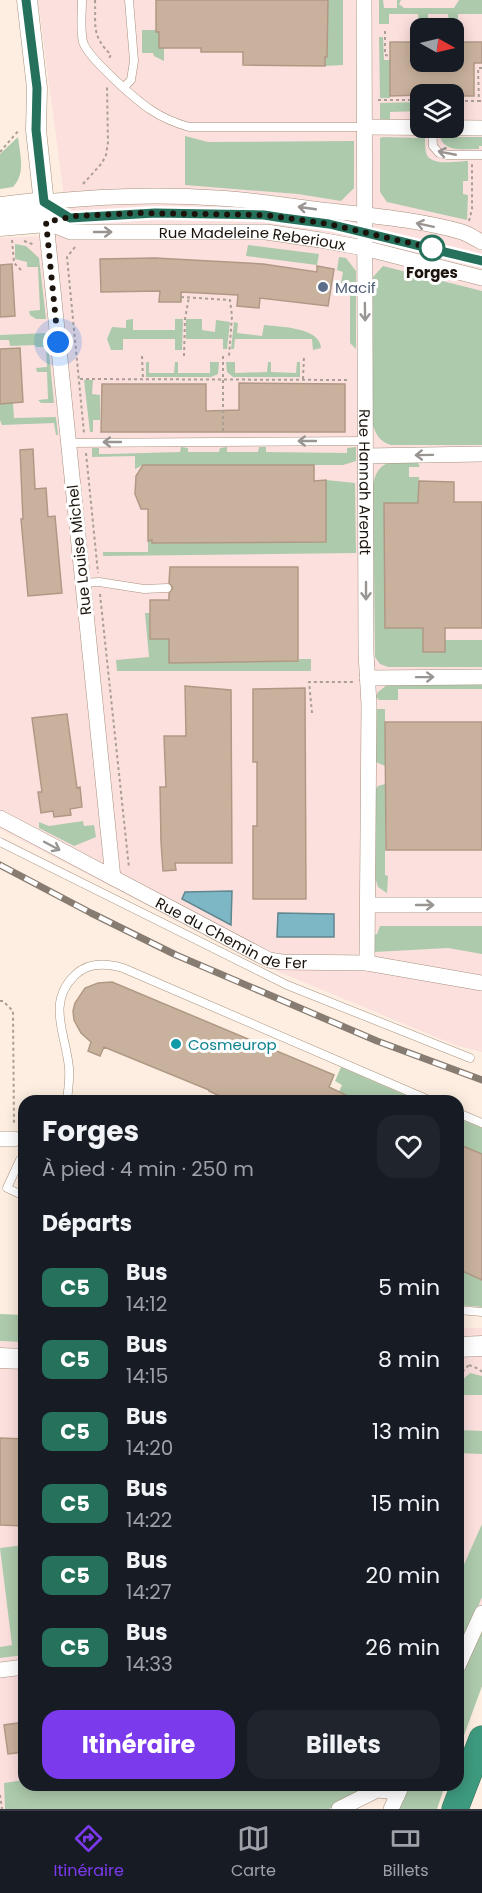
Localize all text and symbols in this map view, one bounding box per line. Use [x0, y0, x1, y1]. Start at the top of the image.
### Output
north arrow [410, 18, 464, 72]
map controls [410, 18, 464, 138]
button: layers [410, 84, 464, 138]
one-way arrow [438, 147, 457, 158]
one-way arrow [297, 202, 317, 213]
one-way arrow [416, 219, 435, 230]
street label: Rue Madeleine Reberioux [159, 222, 347, 255]
one-way arrow [92, 226, 112, 238]
marker: Forges [419, 235, 445, 261]
place label: Forges [406, 262, 458, 283]
place label: Macif [335, 277, 376, 298]
marker: Macif [316, 280, 330, 294]
one-way arrow [359, 301, 370, 321]
your location [43, 327, 73, 357]
street label: Rue Hannah Arendt [355, 409, 376, 555]
one-way arrow [298, 435, 318, 447]
one-way arrow [103, 436, 123, 448]
one-way arrow [414, 449, 434, 461]
street label: Rue Louise Michel [62, 484, 96, 616]
one-way arrow [360, 580, 372, 600]
one-way arrow [414, 671, 434, 683]
one-way arrow [42, 841, 60, 852]
street label: Rue du Chemin de Fer [152, 892, 308, 973]
one-way arrow [415, 899, 435, 911]
place label: Cosmeurop [188, 1034, 277, 1055]
marker: Cosmeurop [169, 1037, 183, 1051]
text: Forges [42, 1112, 139, 1151]
button: heart [377, 1115, 440, 1178]
text: À pied · 4 min · 250 m [42, 1155, 254, 1183]
text: Départs [42, 1208, 132, 1239]
text: Bus [126, 1257, 168, 1288]
text: 5 min [378, 1272, 440, 1303]
text: C5 [60, 1273, 90, 1302]
text: 14:12 [126, 1290, 167, 1318]
text: Bus [126, 1329, 168, 1360]
text: 8 min [378, 1344, 440, 1375]
text: C5 [60, 1345, 90, 1374]
text: 14:15 [126, 1362, 168, 1390]
text: Bus [126, 1401, 168, 1432]
text: 13 min [372, 1416, 440, 1447]
text: C5 [60, 1417, 90, 1446]
text: 14:20 [126, 1434, 173, 1462]
text: Bus [126, 1473, 168, 1504]
text: 15 min [371, 1488, 440, 1519]
text: C5 [60, 1489, 90, 1518]
text: 14:22 [126, 1506, 172, 1534]
text: Bus [126, 1545, 168, 1576]
text: 20 min [366, 1560, 440, 1591]
text: C5 [60, 1561, 90, 1590]
text: 14:27 [126, 1578, 172, 1606]
text: Bus [126, 1617, 168, 1648]
text: 26 min [365, 1632, 440, 1663]
text: C5 [60, 1633, 90, 1662]
text: 14:33 [126, 1650, 173, 1678]
button: Itinéraire [42, 1710, 235, 1779]
button: Billets [247, 1710, 440, 1779]
tab: Itinéraire [53, 1822, 124, 1883]
tab: Carte [231, 1822, 276, 1883]
tab: Billets [383, 1822, 429, 1883]

